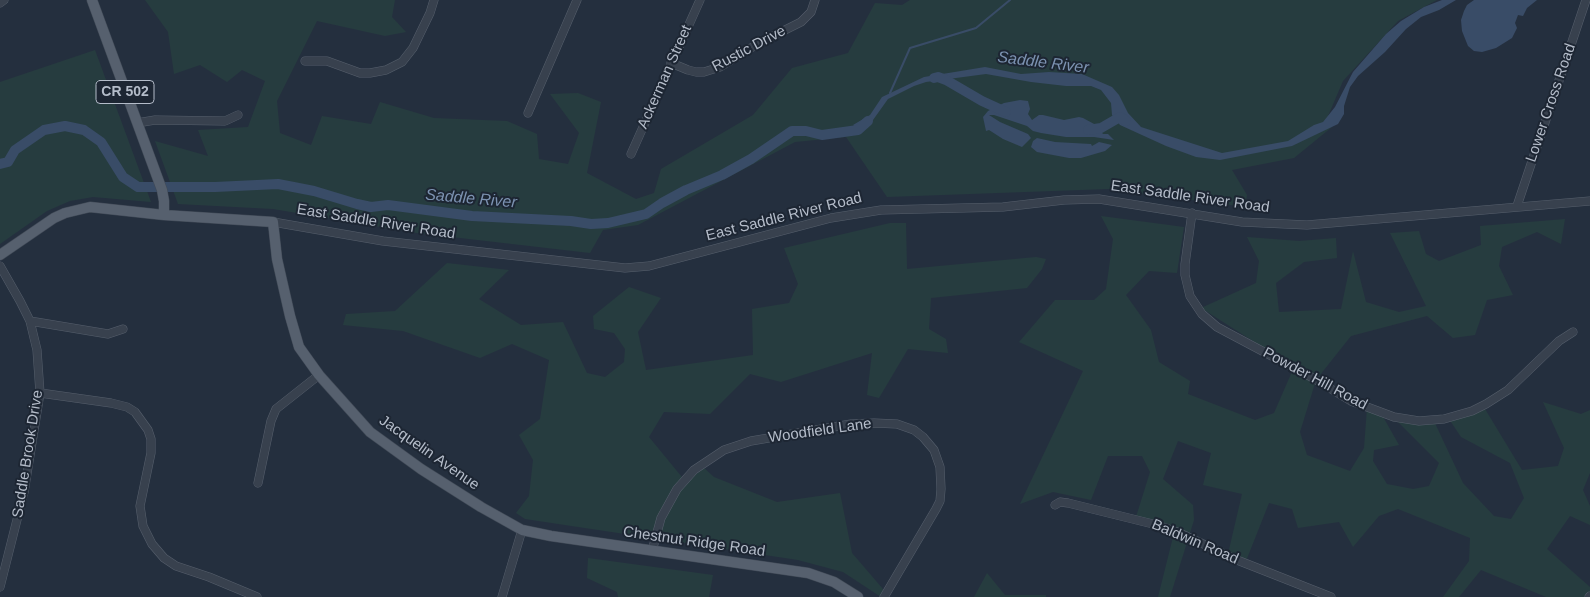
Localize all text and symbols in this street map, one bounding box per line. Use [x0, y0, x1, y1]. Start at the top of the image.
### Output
street label: Ackerman Street [634, 22, 696, 132]
street label: Rustic Drive [709, 22, 789, 76]
street label: Lower Cross Road [1522, 41, 1580, 165]
water label: Saddle River [996, 48, 1090, 78]
road number: CR 502 [96, 80, 154, 104]
street label: East Saddle River Road [1109, 177, 1271, 217]
water label: Saddle River [425, 185, 517, 213]
street label: East Saddle River Road [704, 189, 864, 245]
street label: East Saddle River Road [296, 201, 456, 243]
street label: Powder Hill Road [1260, 344, 1370, 414]
street label: Saddle Brook Drive [9, 389, 47, 519]
street label: Jacquelin Avenue [375, 412, 483, 494]
street label: Woodfield Lane [767, 415, 873, 447]
street label: Baldwin Road [1149, 516, 1241, 568]
street label: Chestnut Ridge Road [622, 523, 766, 561]

